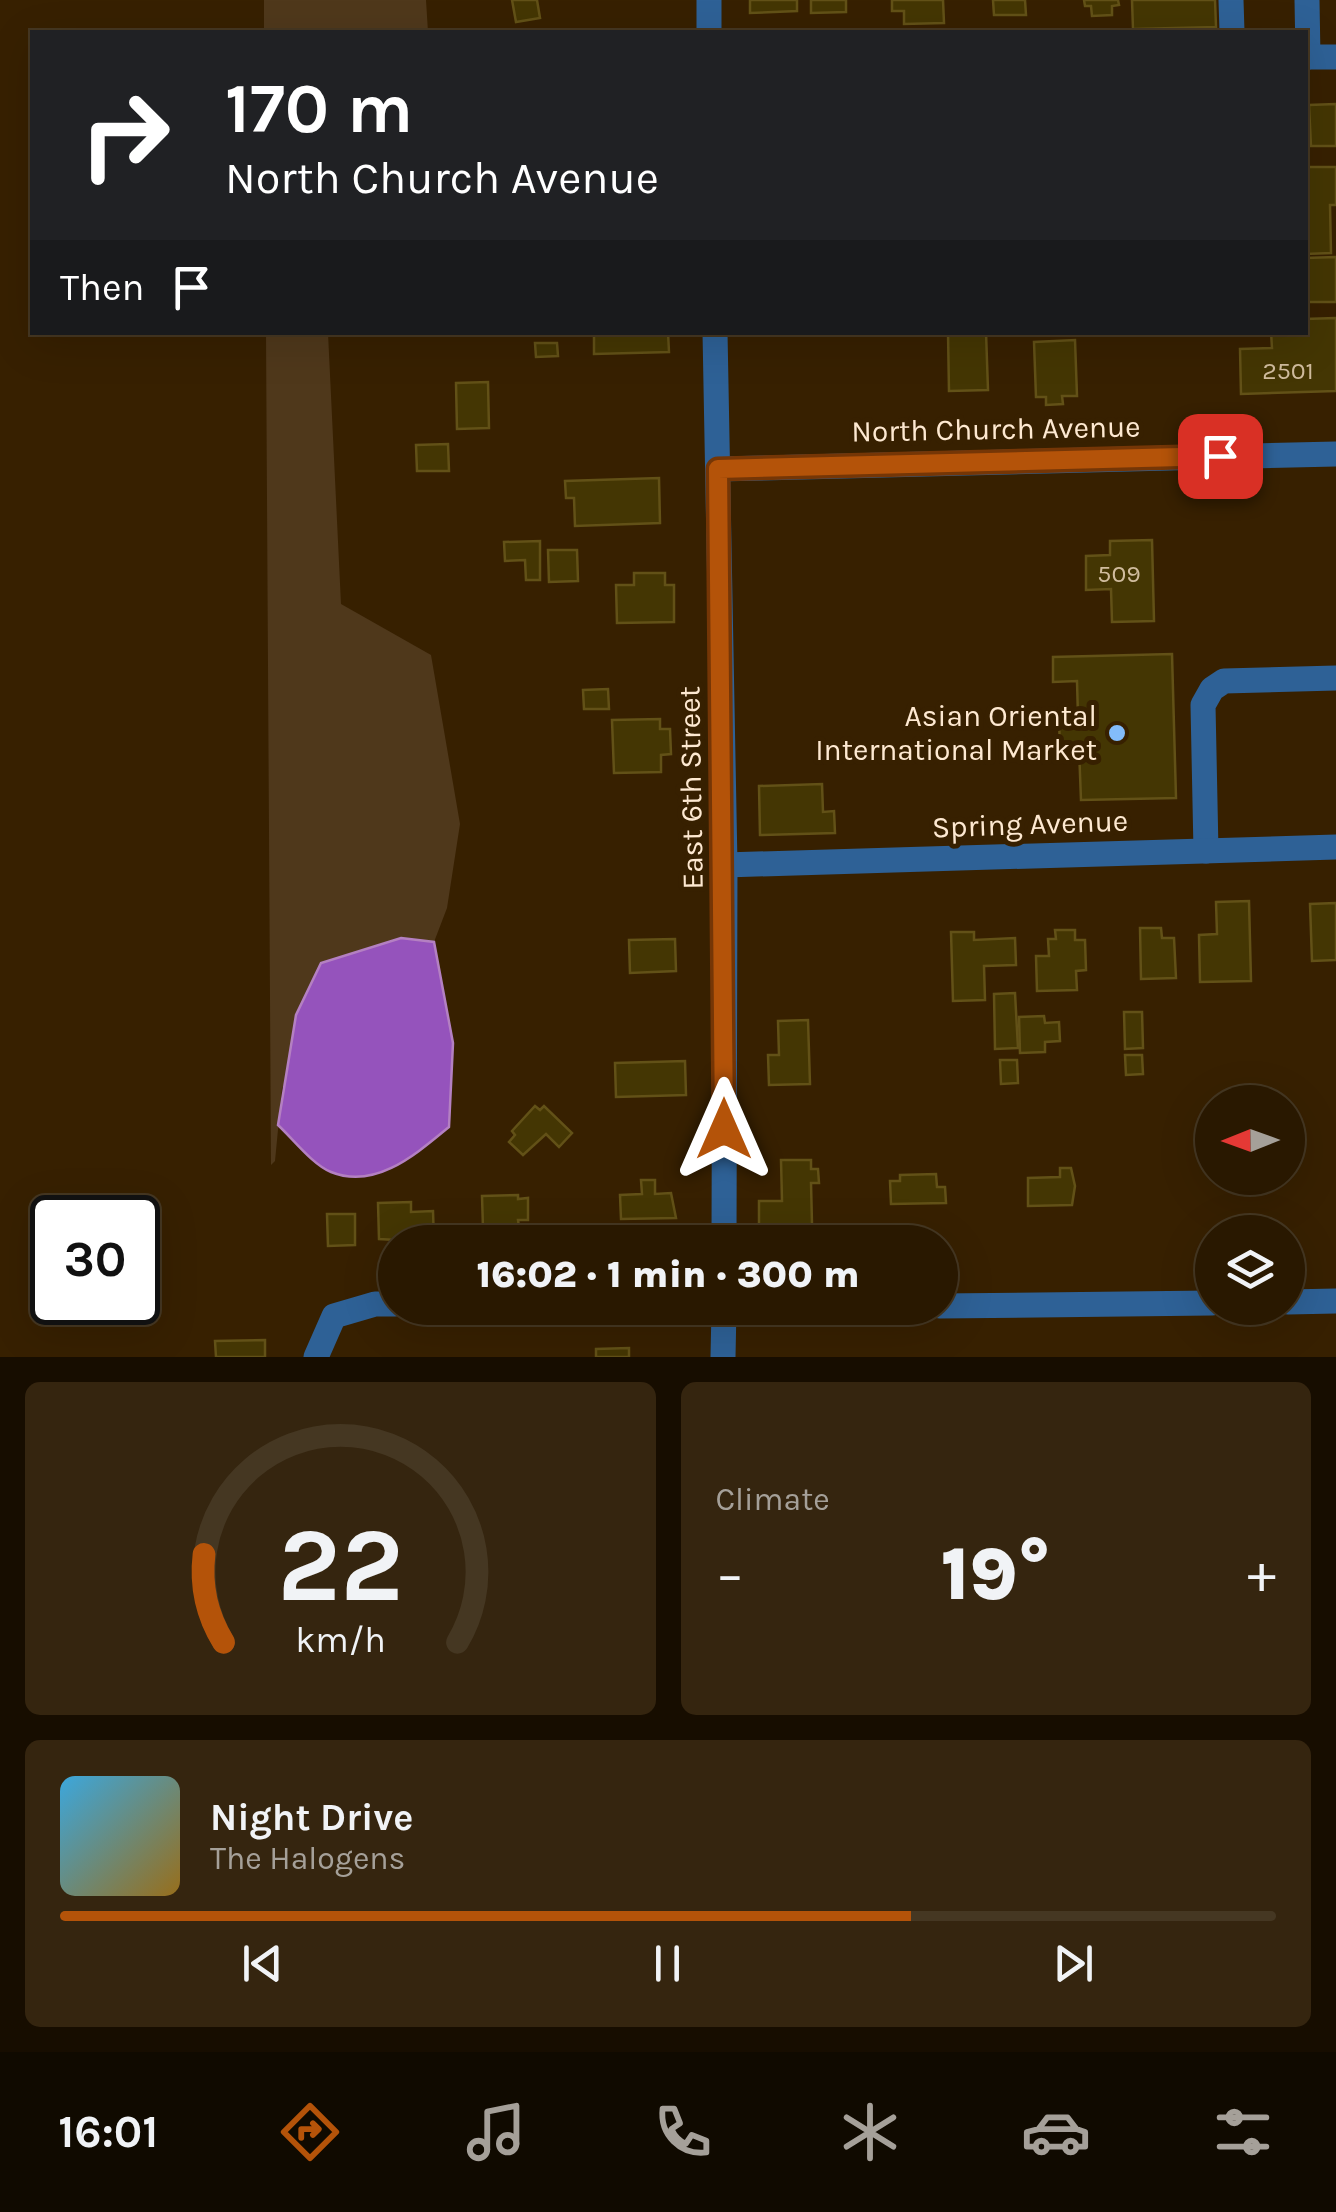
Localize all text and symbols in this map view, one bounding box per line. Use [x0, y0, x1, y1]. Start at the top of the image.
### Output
text: 170 m [225, 68, 413, 150]
icon: right [60, 70, 190, 200]
text: North Church Avenue [225, 152, 659, 204]
icon: arrive [164, 260, 219, 315]
text: Then [60, 265, 144, 310]
house number: 2501 [1262, 356, 1314, 385]
street label: North Church Avenue [851, 408, 1141, 450]
pin [1178, 414, 1263, 499]
icon: arrive [1193, 429, 1248, 484]
house number: 509 [1097, 559, 1141, 588]
street label: East 6th Street [671, 686, 711, 890]
place label: Asian Oriental International Market [815, 698, 1097, 768]
marker: Asian Oriental International Market [1106, 722, 1128, 744]
street label: Spring Avenue [931, 803, 1129, 845]
position arrow [672, 1077, 776, 1181]
north arrow [1195, 1085, 1305, 1195]
map controls [1195, 1085, 1305, 1325]
speed limit sign: 30 [30, 1195, 160, 1325]
button: layers [1195, 1215, 1305, 1325]
text: 16:02 · 1 min · 300 m [476, 1252, 860, 1297]
text: Climate [716, 1481, 830, 1518]
text: 22 [277, 1505, 403, 1626]
text: 19° [941, 1530, 1051, 1618]
text: − [716, 1542, 744, 1606]
text: + [1247, 1542, 1276, 1606]
text: km/h [295, 1619, 386, 1661]
text: Night Drive [210, 1795, 413, 1840]
text: The Halogens [210, 1840, 405, 1877]
icon: previous [235, 1936, 290, 1991]
icon: pause [640, 1936, 695, 1991]
icon: next [1046, 1936, 1101, 1991]
icon: directions [275, 2097, 345, 2167]
icon: music [461, 2097, 531, 2167]
icon: phone [648, 2097, 718, 2167]
icon: climate [835, 2097, 905, 2167]
icon: car [1021, 2097, 1091, 2167]
icon: filters [1208, 2097, 1278, 2167]
text: 16:01 [58, 2106, 158, 2158]

